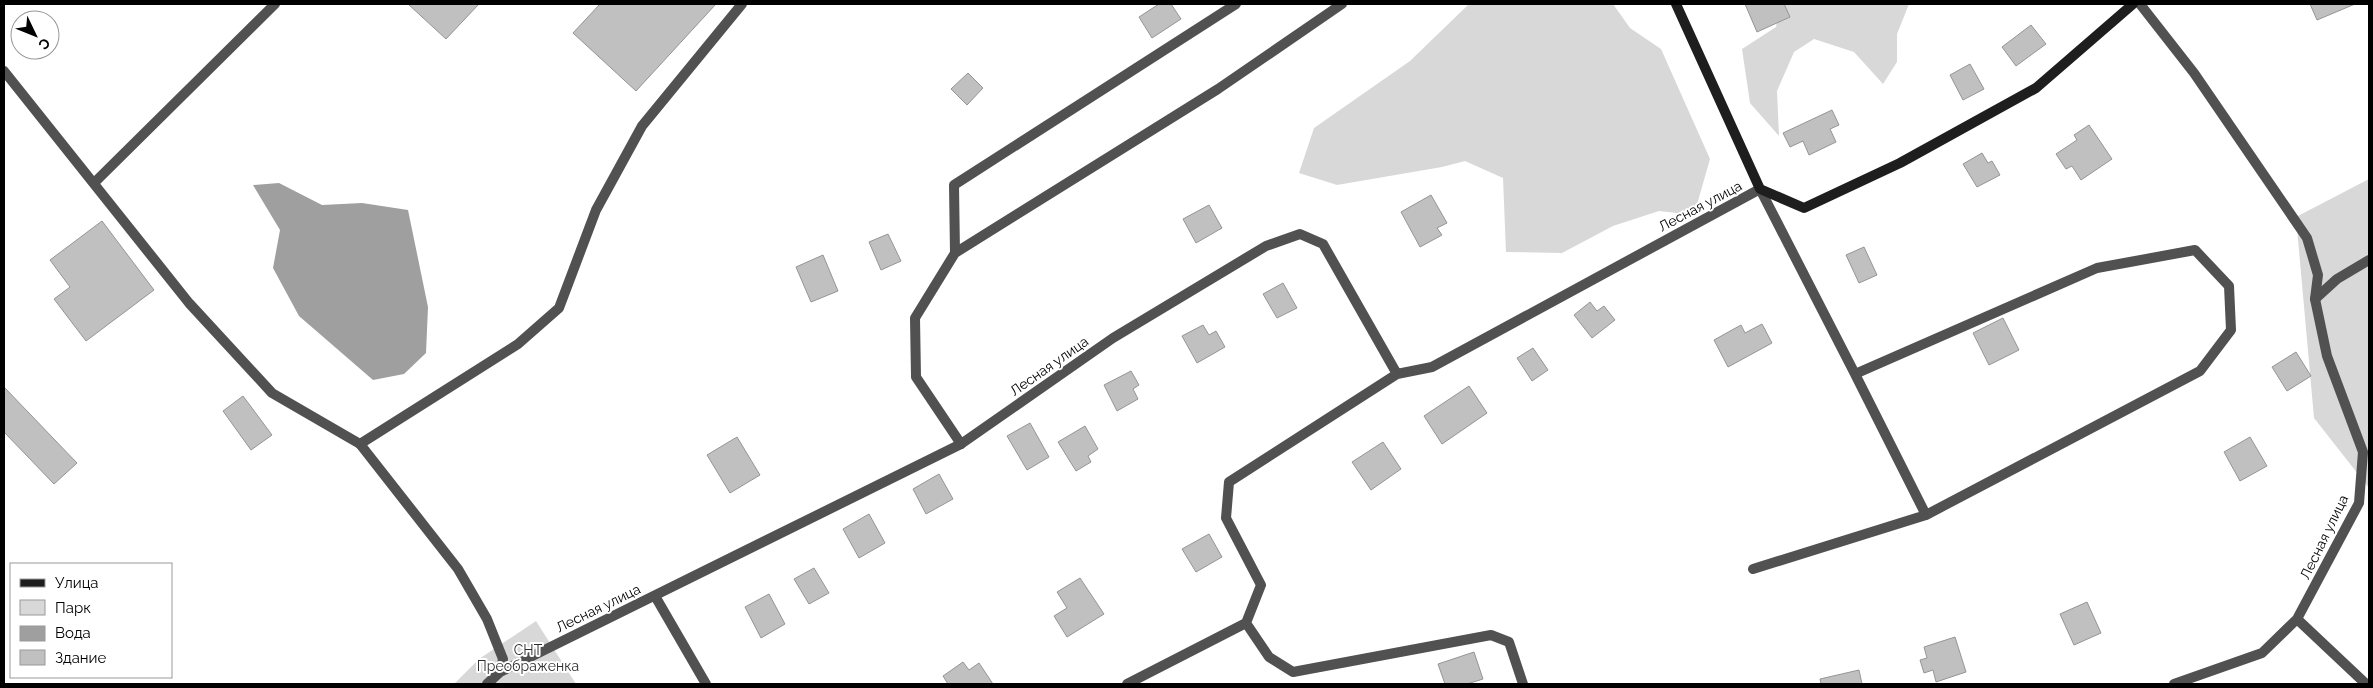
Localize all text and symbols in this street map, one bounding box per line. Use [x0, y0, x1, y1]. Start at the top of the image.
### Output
north arrow [10, 10, 60, 60]
text: С [35, 35, 54, 53]
street label: Лесная улица [1656, 177, 1744, 235]
street label: Лесная улица [1007, 333, 1091, 399]
street label: Лесная улица [2297, 492, 2351, 582]
legend [10, 563, 172, 678]
text: Улица [55, 574, 99, 592]
street label: Лесная улица [553, 581, 643, 635]
text: Парк [55, 599, 91, 617]
text: Вода [55, 624, 91, 642]
park label: СНТ Преображенка [477, 642, 579, 674]
text: Здание [55, 649, 107, 667]

